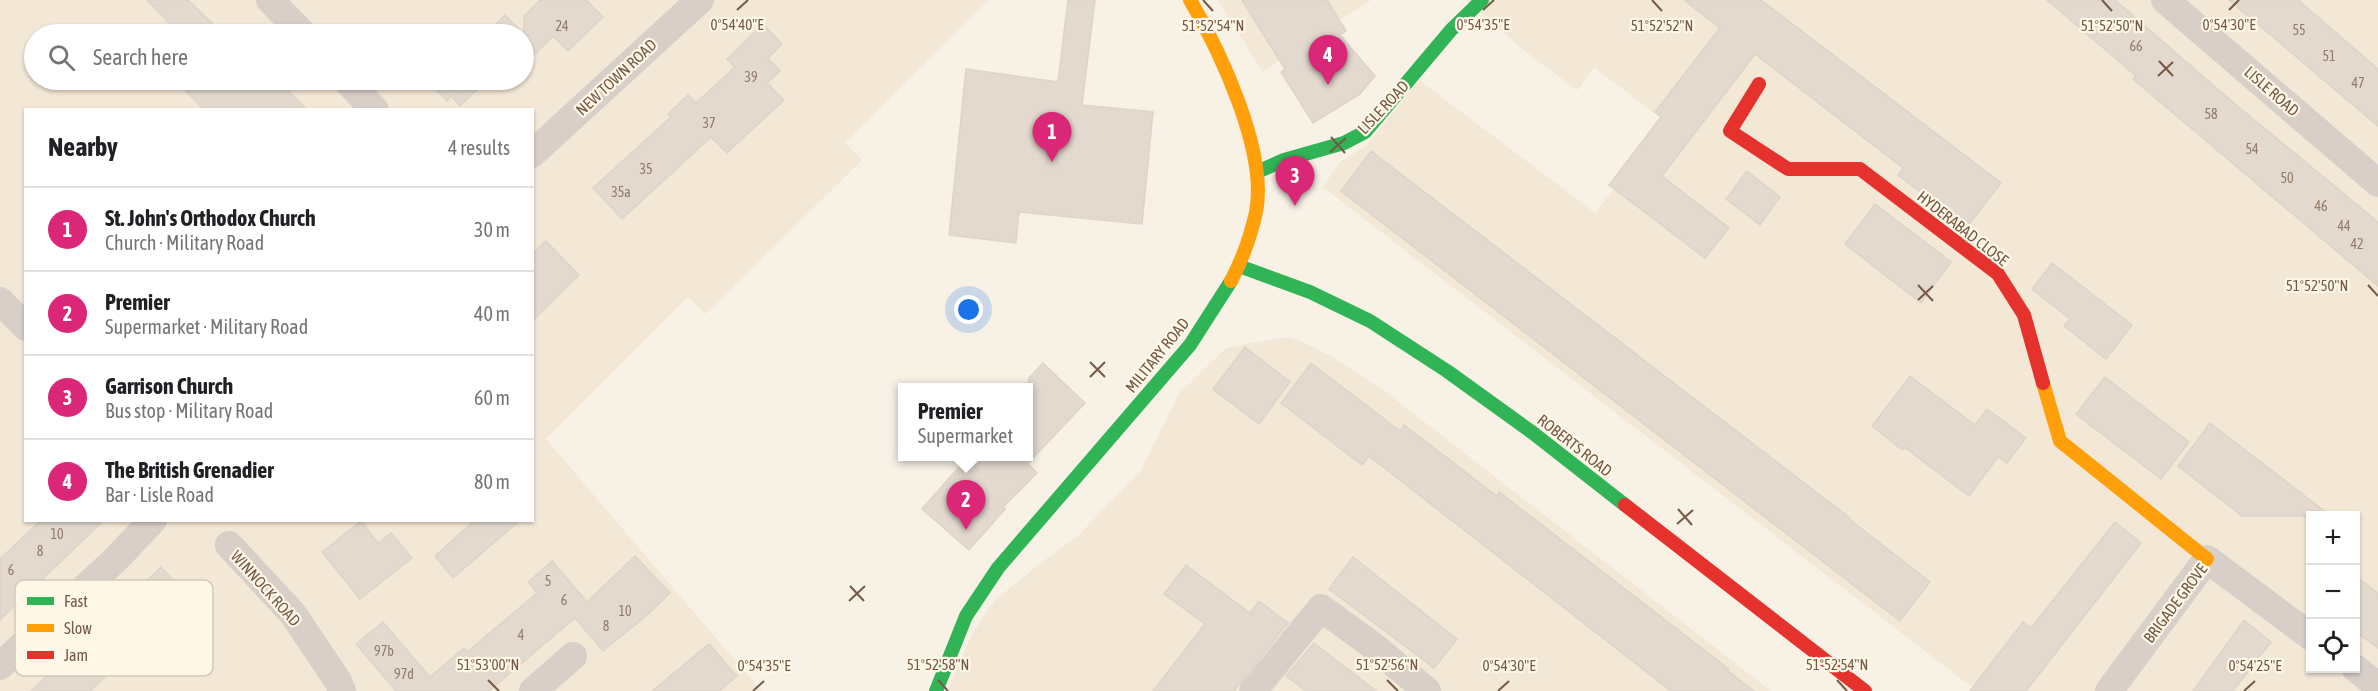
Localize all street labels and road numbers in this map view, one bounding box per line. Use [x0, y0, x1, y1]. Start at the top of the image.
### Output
street label: NEW TOWN ROAD [572, 35, 660, 119]
street label: LISLE ROAD [2241, 62, 2303, 120]
street label: LISLE ROAD [1354, 77, 1412, 137]
street label: HYDERABAD CLOSE [1914, 187, 2012, 269]
street label: MILITARY ROAD [1122, 314, 1192, 396]
street label: ROBERTS ROAD [1534, 410, 1616, 480]
street label: WINNOCK ROAD [227, 547, 305, 629]
street label: BRIGADE GROVE [2139, 560, 2211, 646]

